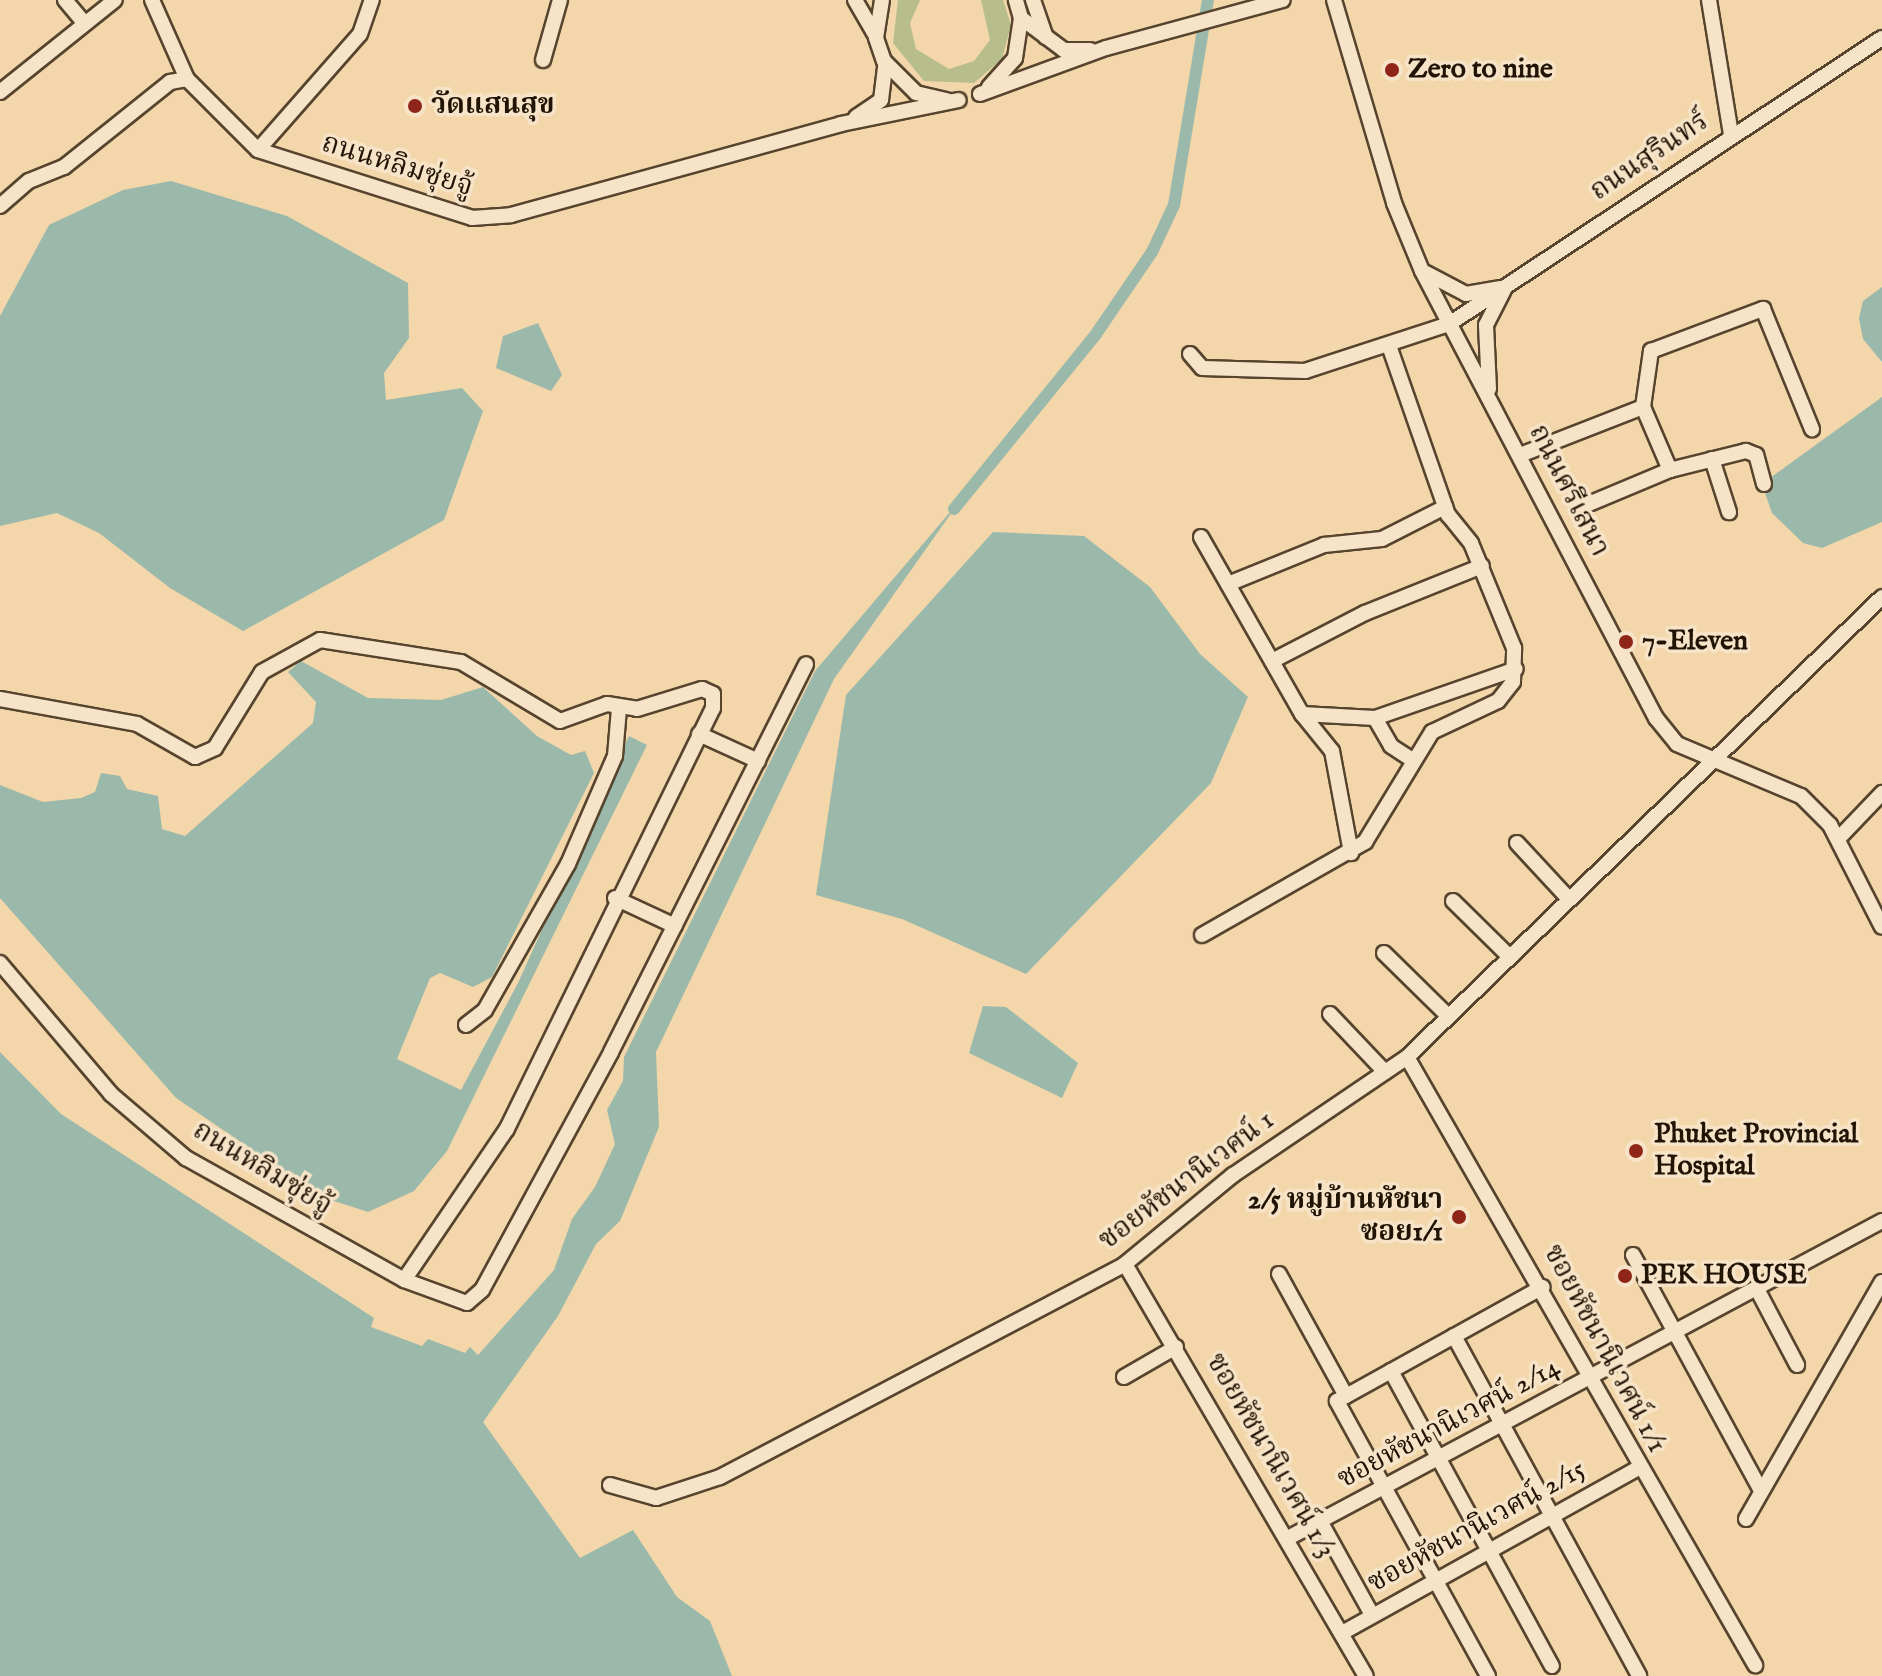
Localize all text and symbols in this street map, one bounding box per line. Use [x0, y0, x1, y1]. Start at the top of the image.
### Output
place label: Zero to nine [1408, 53, 1553, 87]
marker: Zero to nine [1383, 61, 1401, 79]
place label: วัดแสนสุข [431, 89, 555, 123]
marker: วัดแสนสุข [406, 97, 424, 115]
street label: ถนนสุรินทร์ [1584, 105, 1716, 209]
street label: ถนนหลิมซุ่ยจู้ [317, 127, 477, 205]
street label: ถนนศรีเสนา [1520, 419, 1616, 563]
place label: 7-Eleven [1642, 625, 1748, 659]
marker: 7-Eleven [1617, 633, 1635, 651]
street label: ซอยหัชนานิเวศน์ 1 [1093, 1104, 1281, 1258]
street label: ถนนหลิมซุ่ยจู้ [186, 1114, 338, 1224]
place label: Phuket Provincial Hospital [1654, 1118, 1858, 1184]
marker: Phuket Provincial Hospital [1625, 1140, 1647, 1162]
place label: 2/5 หมู่บ้านหัชนา ซอย1/1 [1248, 1184, 1443, 1250]
marker: 2/5 หมู่บ้านหัชนา ซอย1/1 [1450, 1208, 1468, 1226]
street label: ซอยหัชนานิเวศน์ 1/1 [1535, 1239, 1673, 1459]
place label: PEK HOUSE [1641, 1259, 1807, 1293]
marker: PEK HOUSE [1616, 1267, 1634, 1285]
street label: ซอยหัชนานิเวศน์ 1/3 [1198, 1348, 1342, 1564]
street label: ซอยหัชนานิเวศน์ 2/14 [1332, 1351, 1566, 1497]
street label: ซอยหัชนานิเวศน์ 2/15 [1362, 1453, 1592, 1601]

